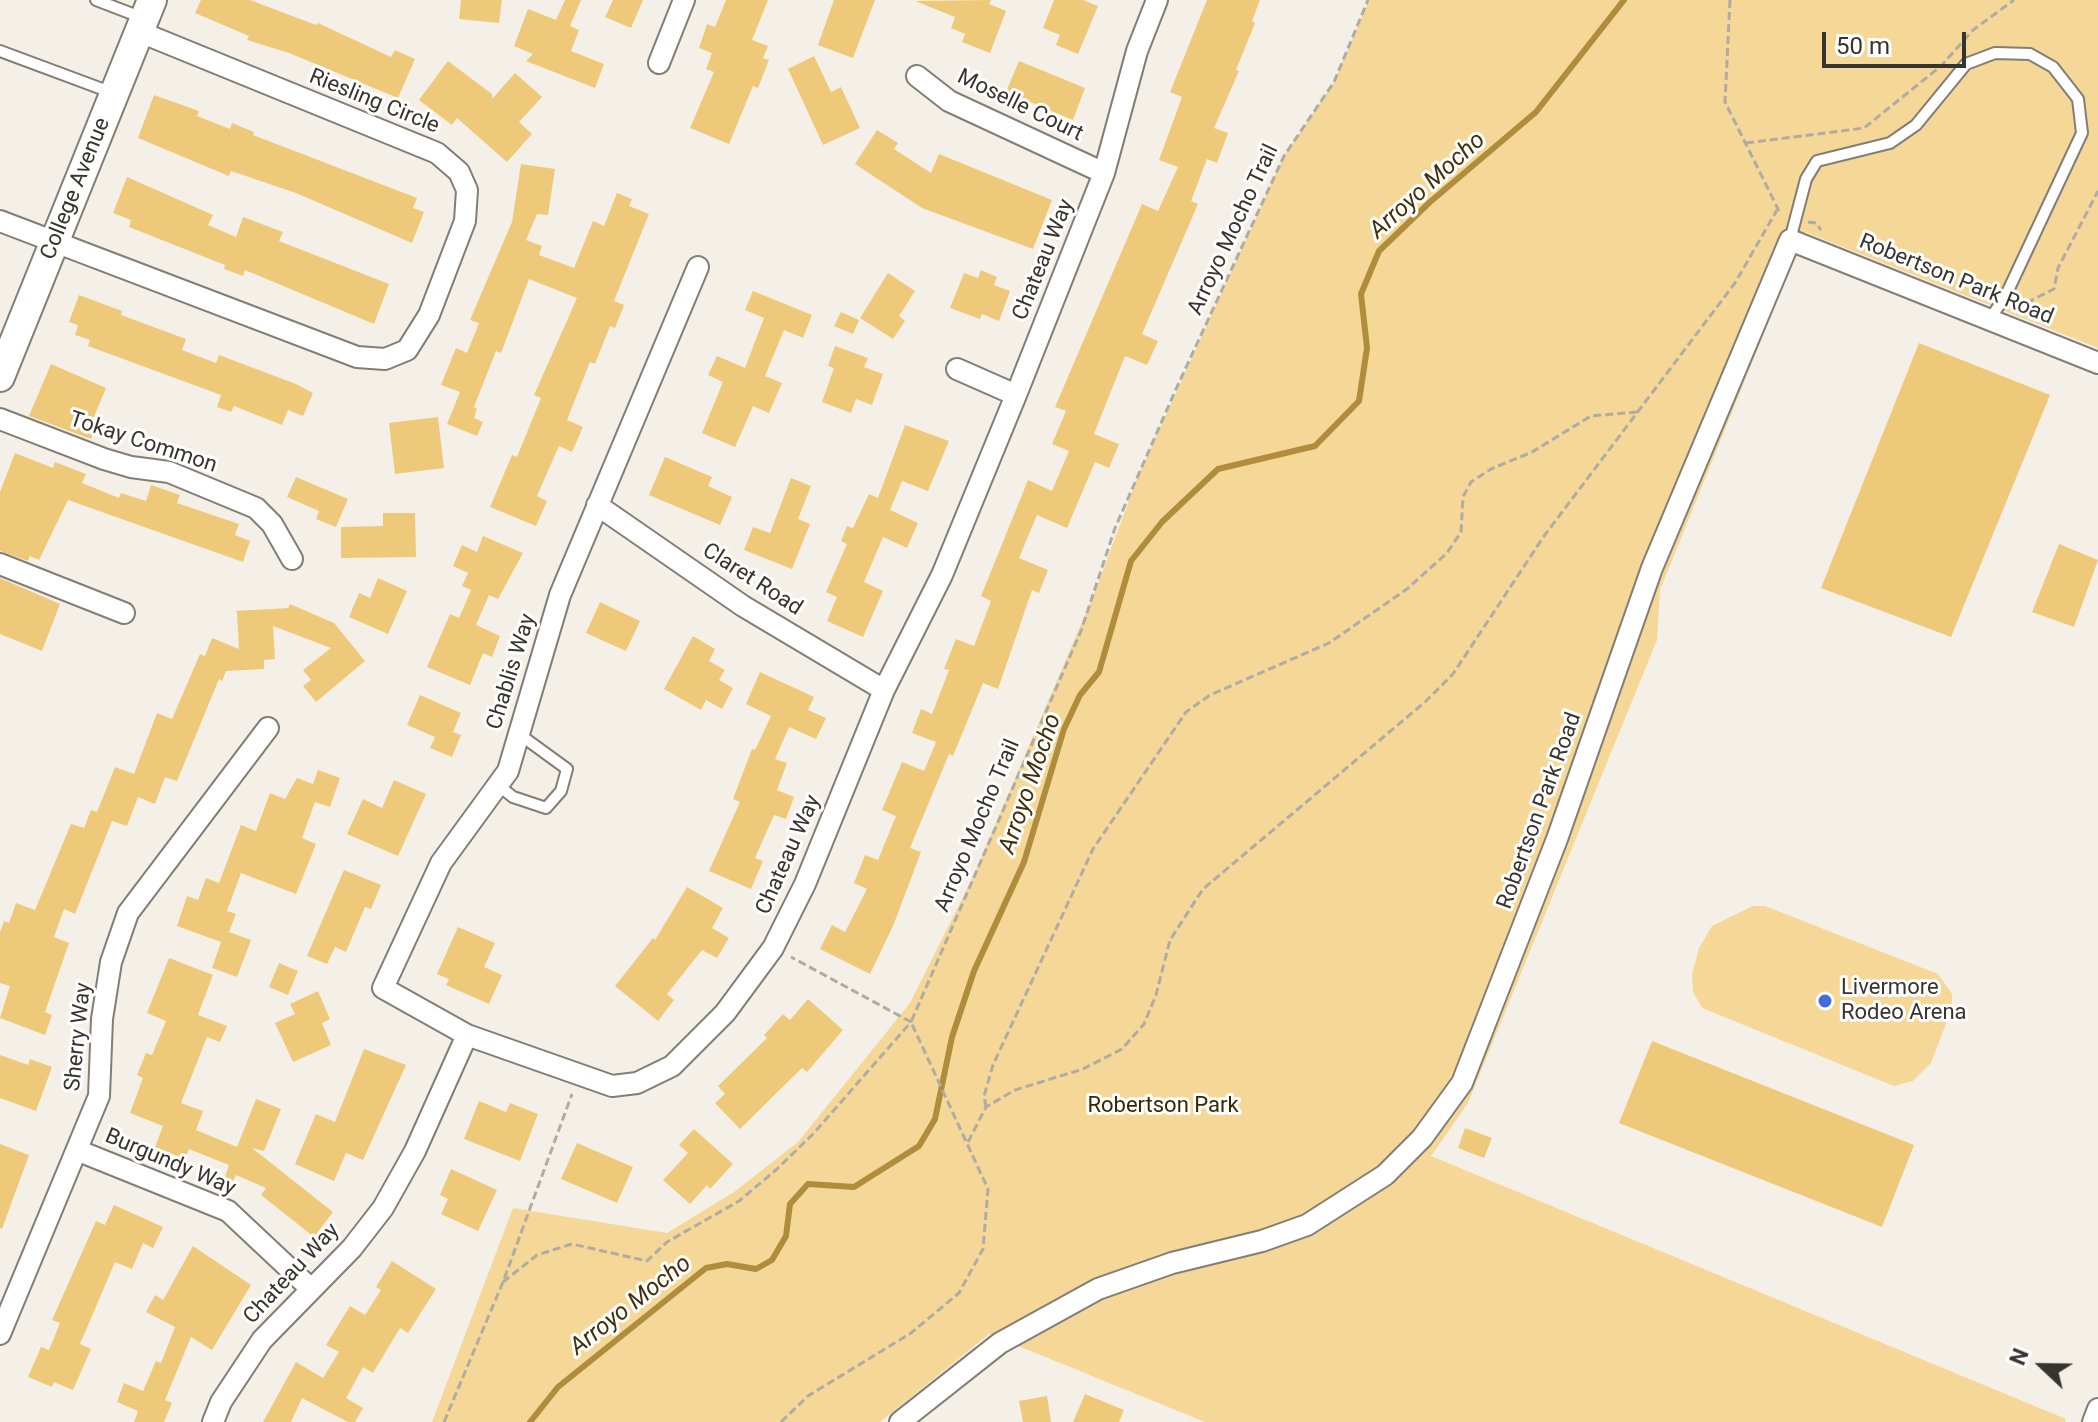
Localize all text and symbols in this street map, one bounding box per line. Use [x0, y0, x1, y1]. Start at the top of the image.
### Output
scale bar [1826, 16, 1970, 66]
text: 50 m [1836, 32, 1890, 60]
street label: Riesling Circle [305, 64, 443, 140]
street label: Moselle Court [953, 64, 1087, 148]
street label: College Avenue [36, 114, 116, 264]
water label: Arroyo Mocho [1364, 127, 1492, 245]
street label: Arroyo Mocho Trail [1183, 141, 1285, 319]
street label: Chateau Way [1008, 196, 1080, 324]
street label: Robertson Park Road [1855, 229, 2057, 331]
street label: Tokay Common [66, 407, 220, 479]
street label: Claret Road [697, 538, 807, 622]
street label: Chablis Way [482, 611, 542, 733]
street label: Robertson Park Road [1492, 709, 1588, 913]
water label: Arroyo Mocho [994, 710, 1068, 858]
street label: Arroyo Mocho Trail [930, 736, 1026, 916]
street label: Chateau Way [751, 791, 827, 919]
place label: Livermore Rodeo Arena [1841, 975, 1967, 1026]
street label: Sherry Way [60, 981, 98, 1093]
marker: Livermore Rodeo Arena [1816, 992, 1834, 1010]
park label: Robertson Park [1087, 1093, 1239, 1119]
street label: Burgundy Way [101, 1124, 239, 1202]
street label: Chateau Way [239, 1218, 345, 1330]
water label: Arroyo Mocho [565, 1250, 697, 1362]
north arrow [2002, 1326, 2082, 1406]
text: N [2005, 1345, 2034, 1369]

